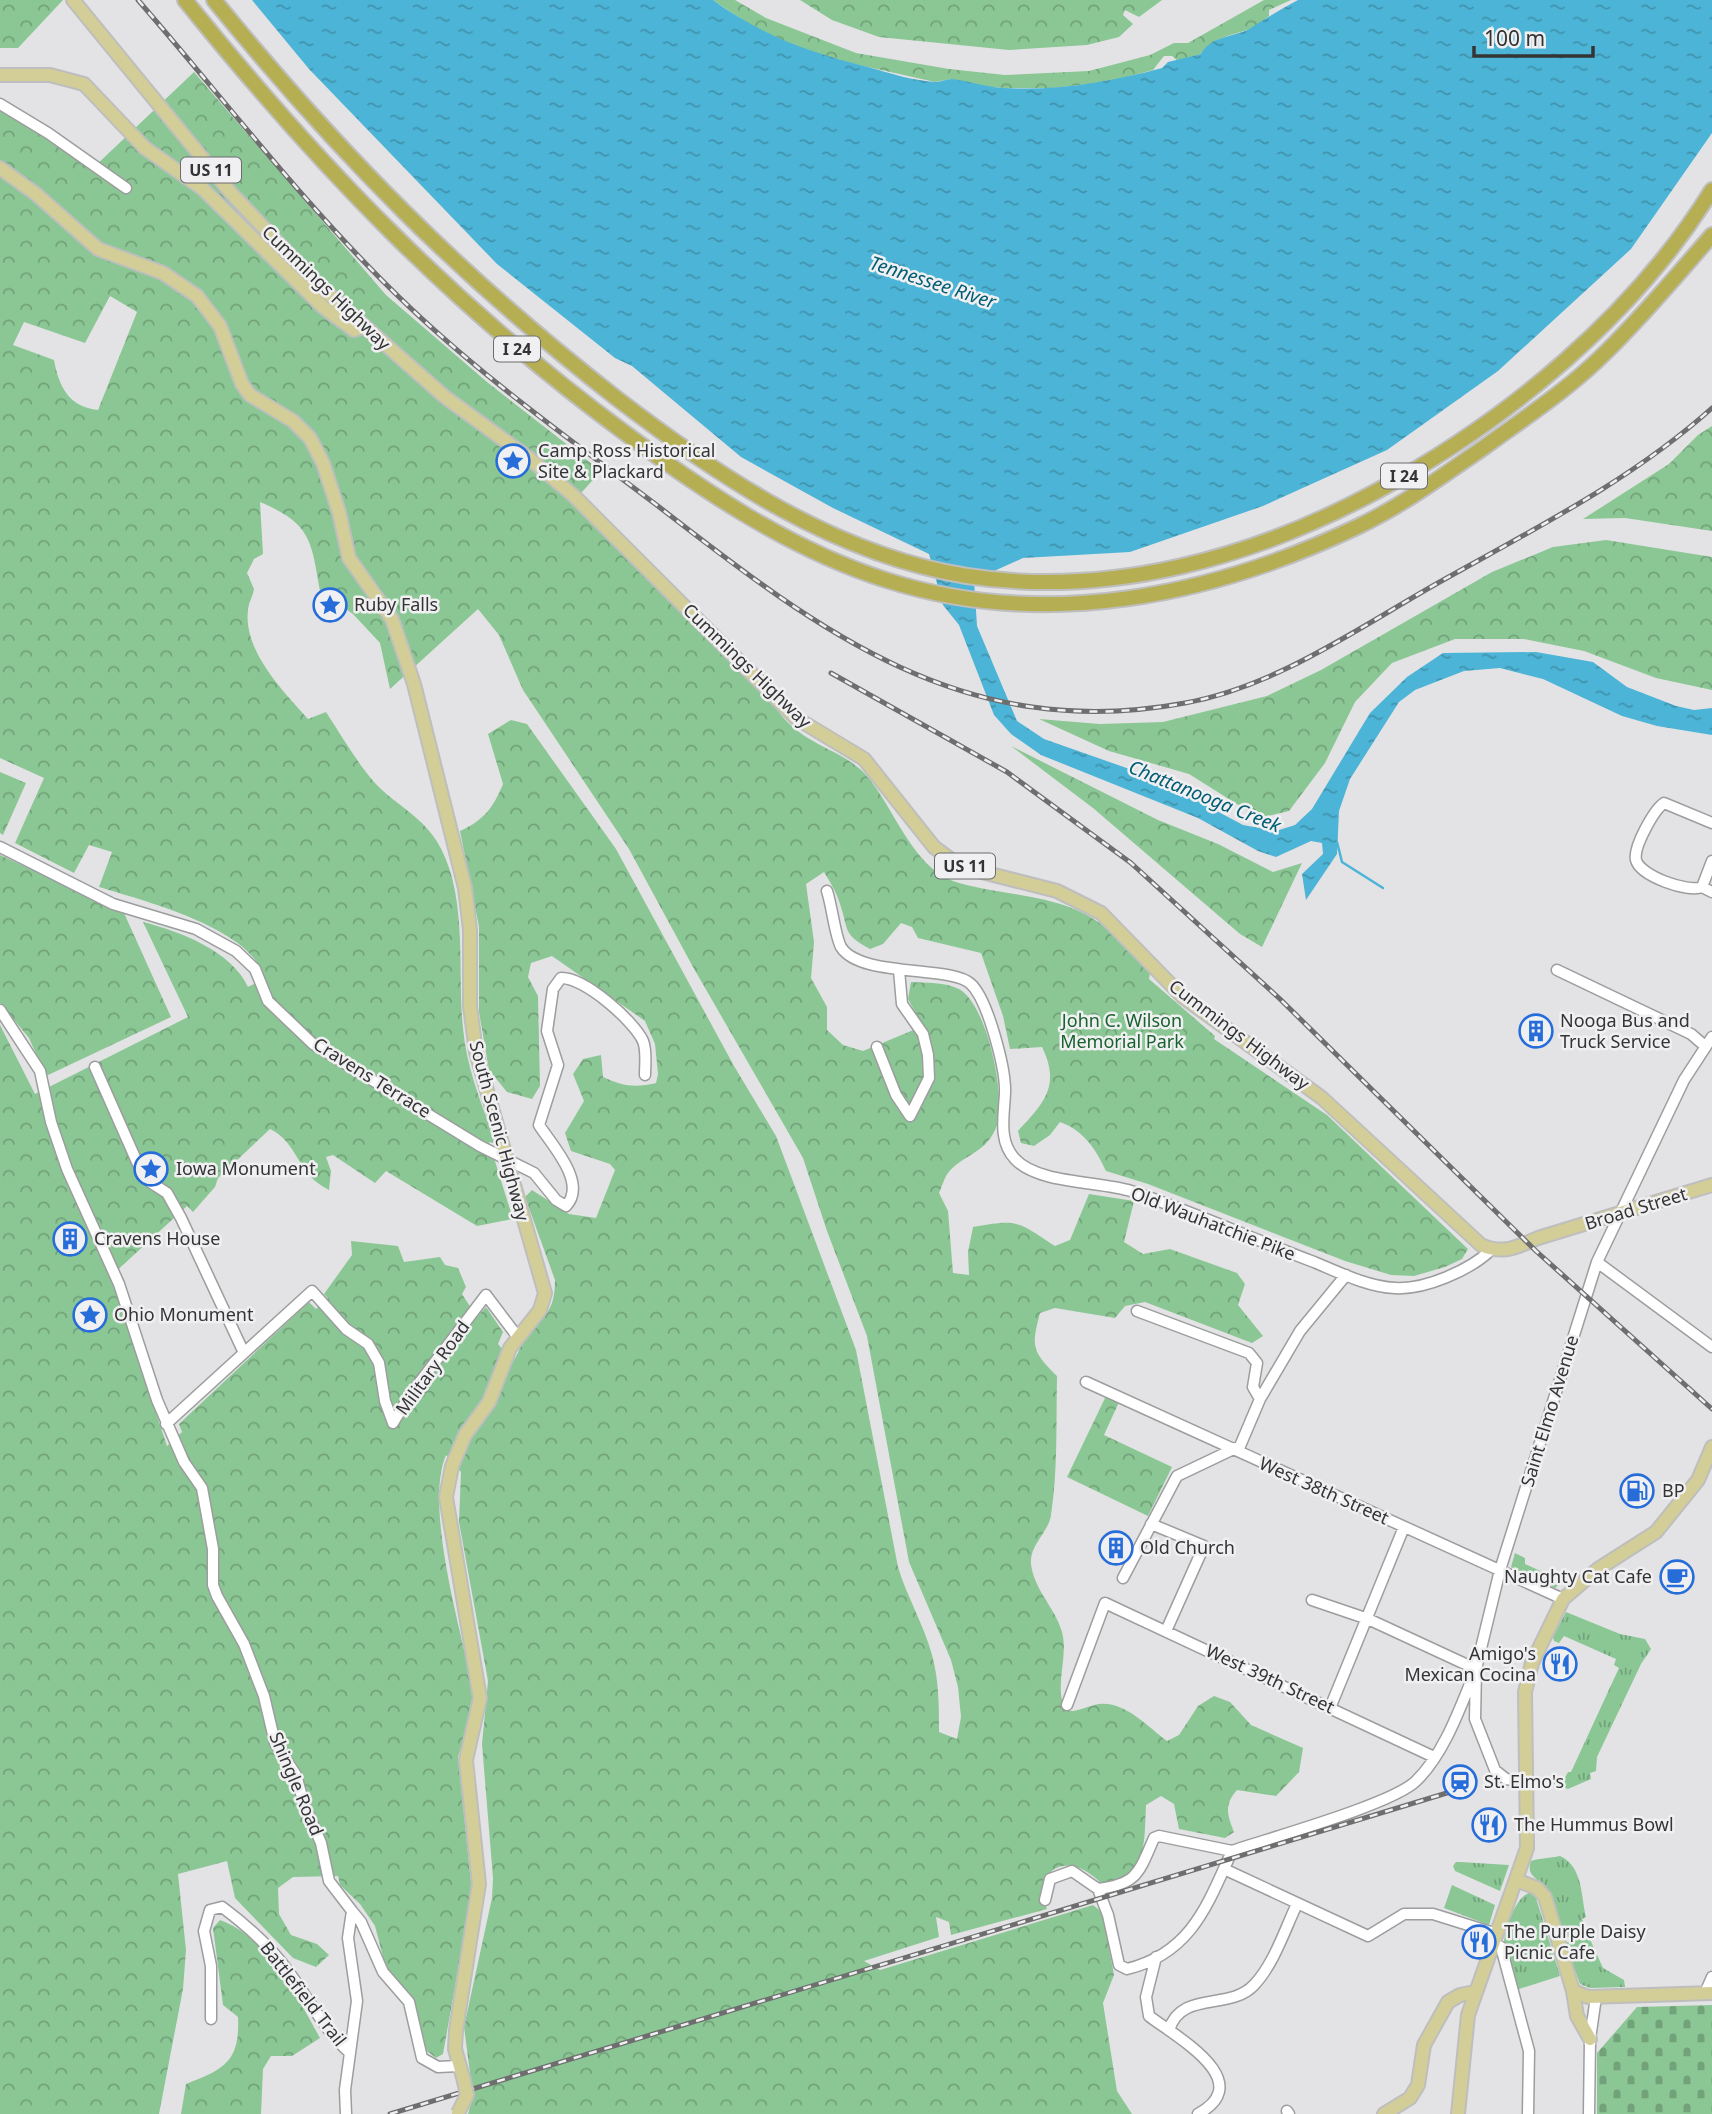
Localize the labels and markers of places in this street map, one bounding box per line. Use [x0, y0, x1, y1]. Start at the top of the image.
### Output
place label: Camp Ross Historical Site & Plackard [538, 438, 716, 483]
place icon: Camp Ross Historical Site & Plackard [494, 442, 532, 480]
place icon: Ruby Falls [311, 586, 349, 624]
place label: Ruby Falls [354, 592, 438, 616]
place label: Nooga Bus and Truck Service [1560, 1008, 1690, 1053]
building icon: Nooga Bus and Truck Service [1517, 1012, 1555, 1050]
place icon: Iowa Monument [132, 1150, 170, 1188]
place label: Iowa Monument [176, 1156, 316, 1180]
building icon: Cravens House [51, 1220, 89, 1258]
place label: Cravens House [94, 1226, 220, 1250]
place icon: Ohio Monument [71, 1296, 109, 1334]
place label: Ohio Monument [114, 1302, 254, 1326]
fuel station icon: BP [1618, 1472, 1656, 1510]
place label: BP [1662, 1478, 1685, 1502]
building icon: Old Church [1097, 1529, 1135, 1567]
place label: Old Church [1140, 1535, 1235, 1559]
cafe icon: Naughty Cat Cafe [1658, 1558, 1696, 1596]
place label: Naughty Cat Cafe [1504, 1564, 1652, 1588]
place label: Amigo's Mexican Cocina [1404, 1641, 1536, 1686]
restaurant icon: Amigo's Mexican Cocina [1541, 1645, 1579, 1683]
station icon: St. Elmo's [1441, 1763, 1479, 1801]
place label: St. Elmo's [1484, 1769, 1564, 1793]
restaurant icon: The Hummus Bowl [1470, 1806, 1508, 1844]
place label: The Hummus Bowl [1514, 1812, 1674, 1836]
place label: The Purple Daisy Picnic Cafe [1504, 1919, 1646, 1964]
restaurant icon: The Purple Daisy Picnic Cafe [1460, 1923, 1498, 1961]

